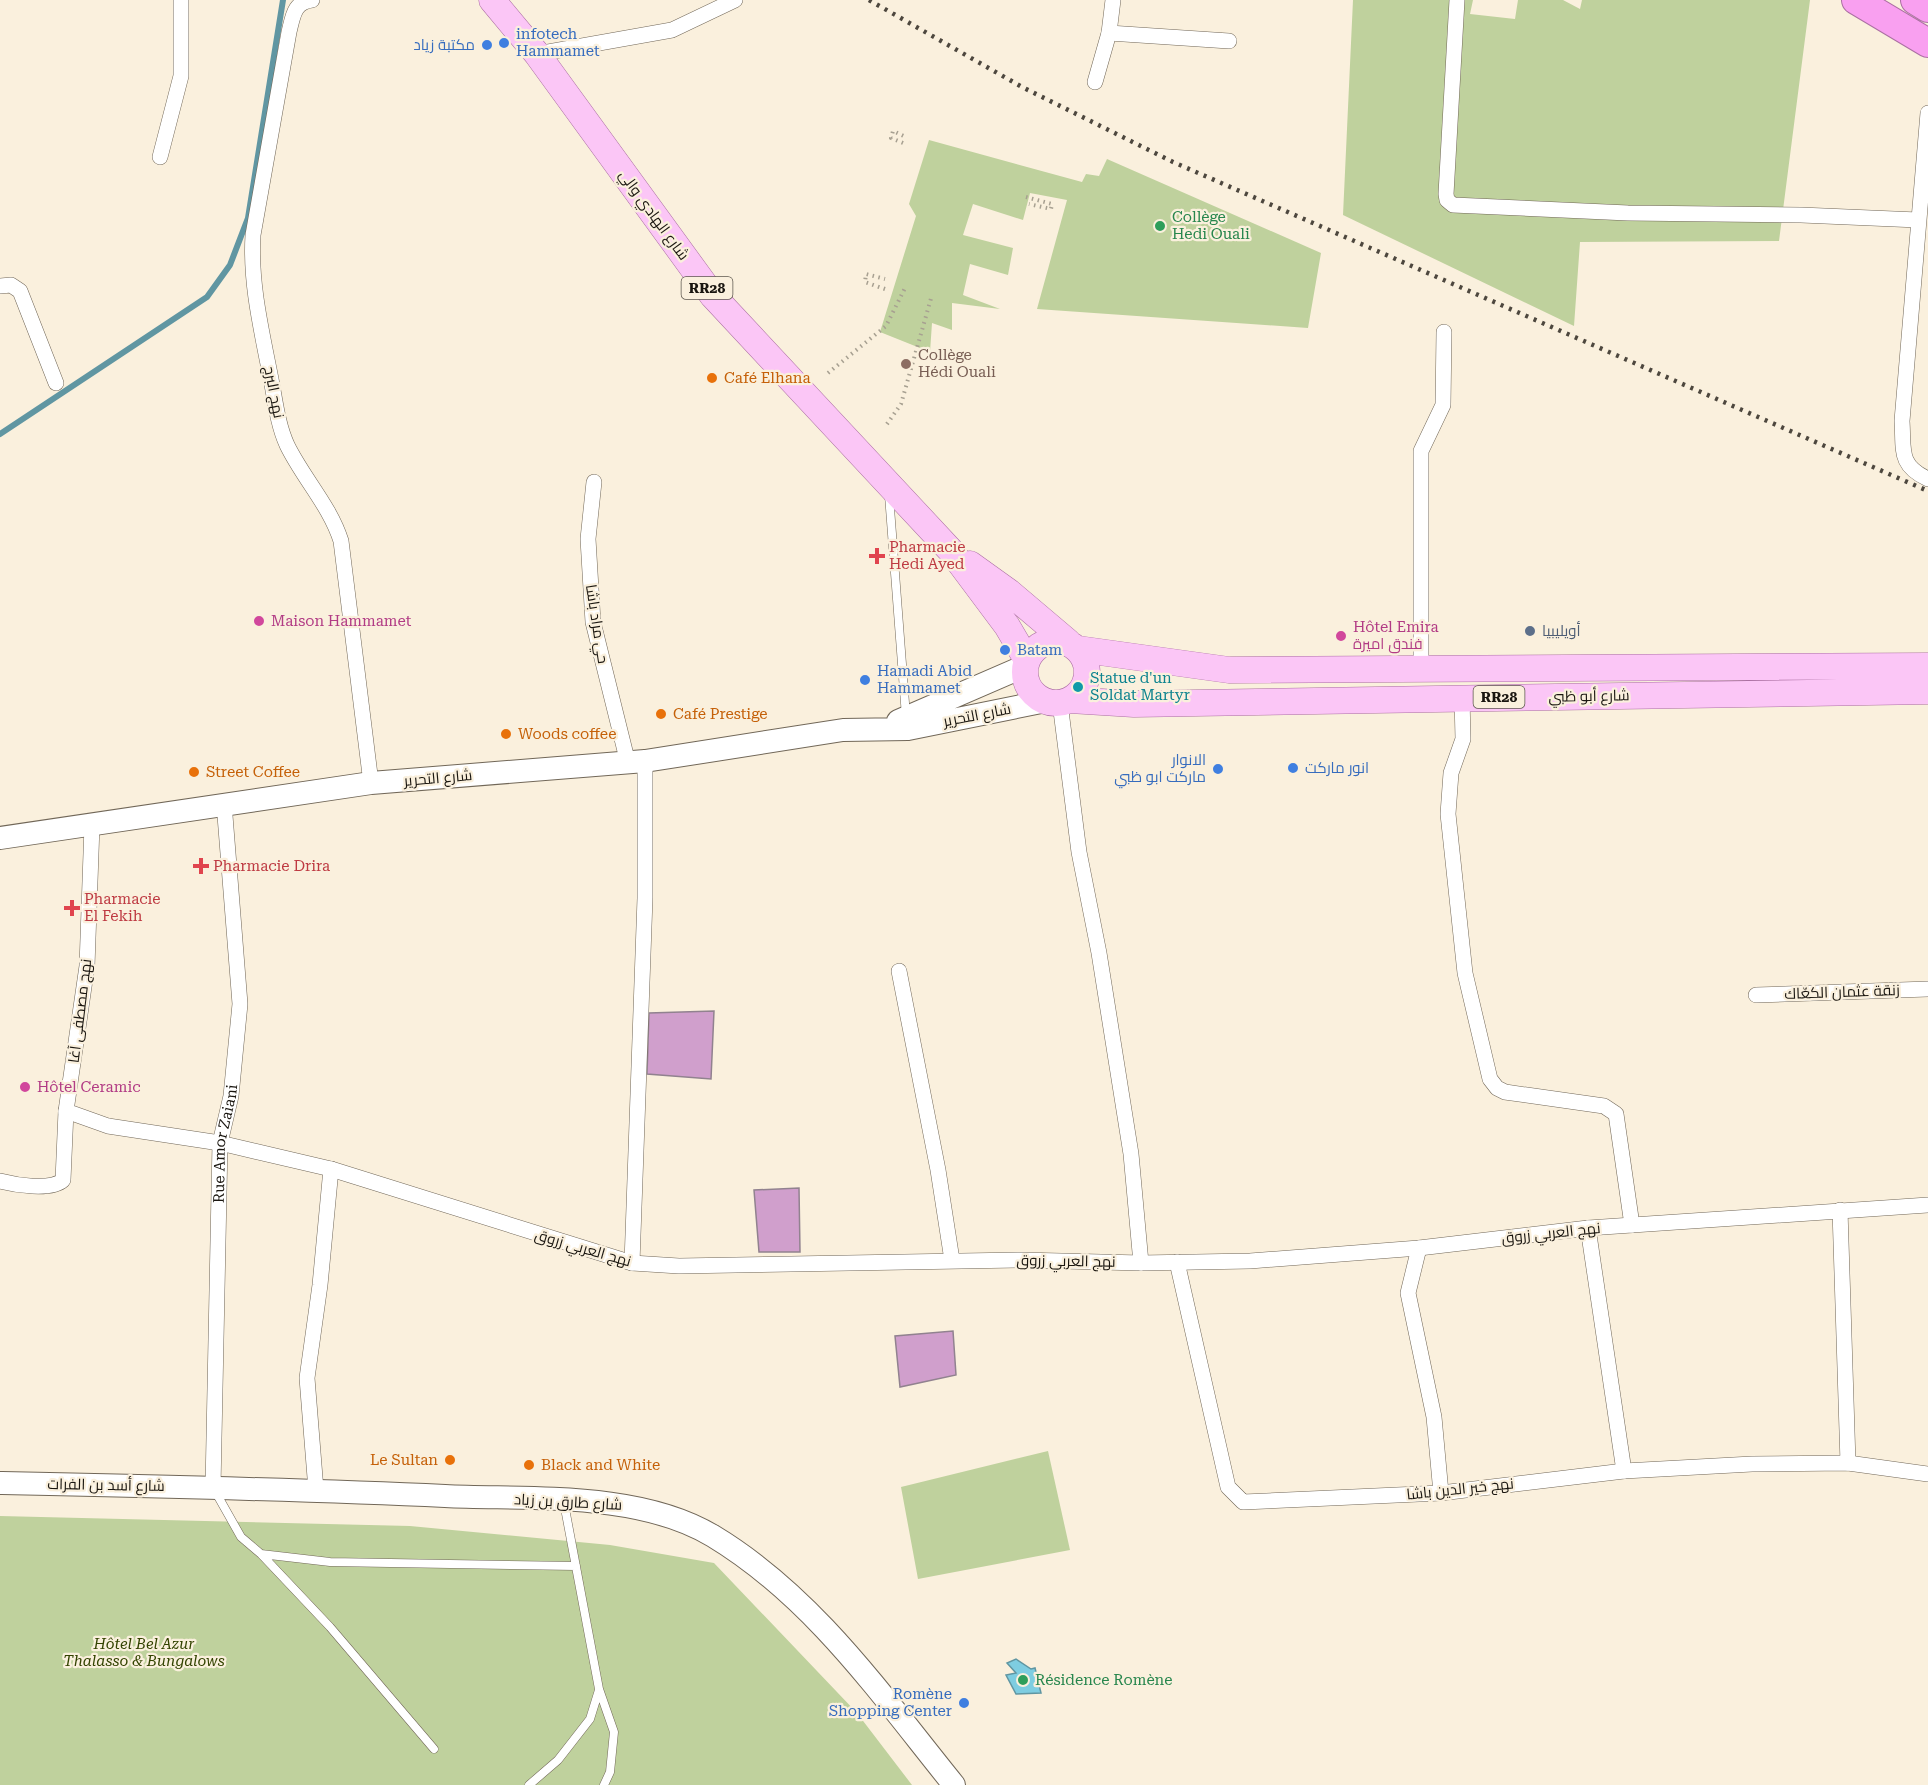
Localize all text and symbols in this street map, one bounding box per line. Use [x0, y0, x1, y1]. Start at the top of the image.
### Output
place label: infotech Hammamet [516, 25, 600, 60]
place label: مكتبة زياد [413, 36, 475, 54]
marker: infotech Hammamet [497, 36, 511, 50]
marker: مكتبة زياد [480, 38, 494, 52]
street label: شارع الهادي والي [613, 166, 693, 265]
place label: Collège Hedi Ouali [1172, 208, 1250, 243]
marker: Collège Hedi Ouali [1153, 219, 1167, 233]
road number: RR28 [682, 277, 732, 299]
place label: Collège Hédi Ouali [918, 346, 996, 381]
marker: Collège Hédi Ouali [899, 357, 913, 371]
street label: نهج البرج [258, 364, 288, 420]
place label: Café Elhana [724, 369, 811, 387]
marker: Café Elhana [705, 371, 719, 385]
place label: Pharmacie Hedi Ayed [889, 538, 966, 573]
marker: Pharmacie Hedi Ayed [870, 549, 884, 563]
street label: حي مراد باشا [579, 583, 612, 665]
place label: Maison Hammamet [271, 612, 412, 630]
marker: Maison Hammamet [252, 614, 266, 628]
place label: Hôtel Emira فندق اميرة [1353, 618, 1439, 654]
place label: أويليبيا [1542, 621, 1580, 640]
marker: أويليبيا [1523, 624, 1537, 638]
marker: Hôtel Emira فندق اميرة [1334, 629, 1348, 643]
place label: Batam [1017, 641, 1063, 659]
marker: Batam [998, 643, 1012, 657]
place label: Hamadi Abid Hammamet [877, 662, 973, 697]
place label: Statue d'un Soldat Martyr [1090, 669, 1190, 704]
marker: Hamadi Abid Hammamet [858, 673, 872, 687]
marker: Statue d'un Soldat Martyr [1071, 680, 1085, 694]
street label: شارع أبو ظبي [1548, 685, 1630, 709]
road number: RR28 [1474, 686, 1524, 708]
street label: شارع التحرير [941, 700, 1013, 733]
place label: Café Prestige [673, 705, 768, 723]
marker: Café Prestige [654, 707, 668, 721]
place label: Woods coffee [518, 725, 616, 743]
marker: Woods coffee [499, 727, 513, 741]
place label: الانوار ماركت ابو ظبي [1114, 751, 1206, 789]
place label: انور ماركت [1305, 759, 1369, 777]
marker: انور ماركت [1286, 761, 1300, 775]
marker: الانوار ماركت ابو ظبي [1211, 762, 1225, 776]
place label: Street Coffee [206, 763, 300, 781]
marker: Street Coffee [187, 765, 201, 779]
street label: شارع التحرير [402, 766, 473, 792]
place label: Pharmacie Drira [213, 857, 330, 875]
marker: Pharmacie Drira [194, 859, 208, 873]
place label: Pharmacie El Fekih [84, 890, 161, 925]
marker: Pharmacie El Fekih [65, 901, 79, 915]
street label: نهج مصطفى آغا [65, 958, 97, 1064]
street label: زنقة عثمان الكعّاك [1784, 981, 1900, 1004]
place label: Hôtel Ceramic [37, 1078, 141, 1096]
marker: Hôtel Ceramic [18, 1080, 32, 1094]
street label: Rue Amor Zaiani [210, 1083, 241, 1203]
street label: نهج العربي زروق [1501, 1219, 1602, 1250]
street label: نهج العربي زروق [532, 1226, 633, 1273]
street label: نهج العربي زروق [1016, 1251, 1116, 1274]
place label: Le Sultan [370, 1451, 438, 1469]
marker: Le Sultan [443, 1453, 457, 1467]
place label: Black and White [541, 1456, 660, 1474]
marker: Black and White [522, 1458, 536, 1472]
street label: شارع أسد بن الفرات [47, 1474, 165, 1497]
street label: نهج خير الدين باشا [1405, 1474, 1515, 1506]
street label: شارع طارق بن زياد [513, 1490, 623, 1516]
park label: Hôtel Bel Azur Thalasso & Bungalows [63, 1635, 225, 1670]
place label: Résidence Romène [1035, 1671, 1173, 1689]
marker: Résidence Romène [1016, 1673, 1030, 1687]
place label: Romène Shopping Center [829, 1685, 952, 1720]
marker: Romène Shopping Center [957, 1696, 971, 1710]

